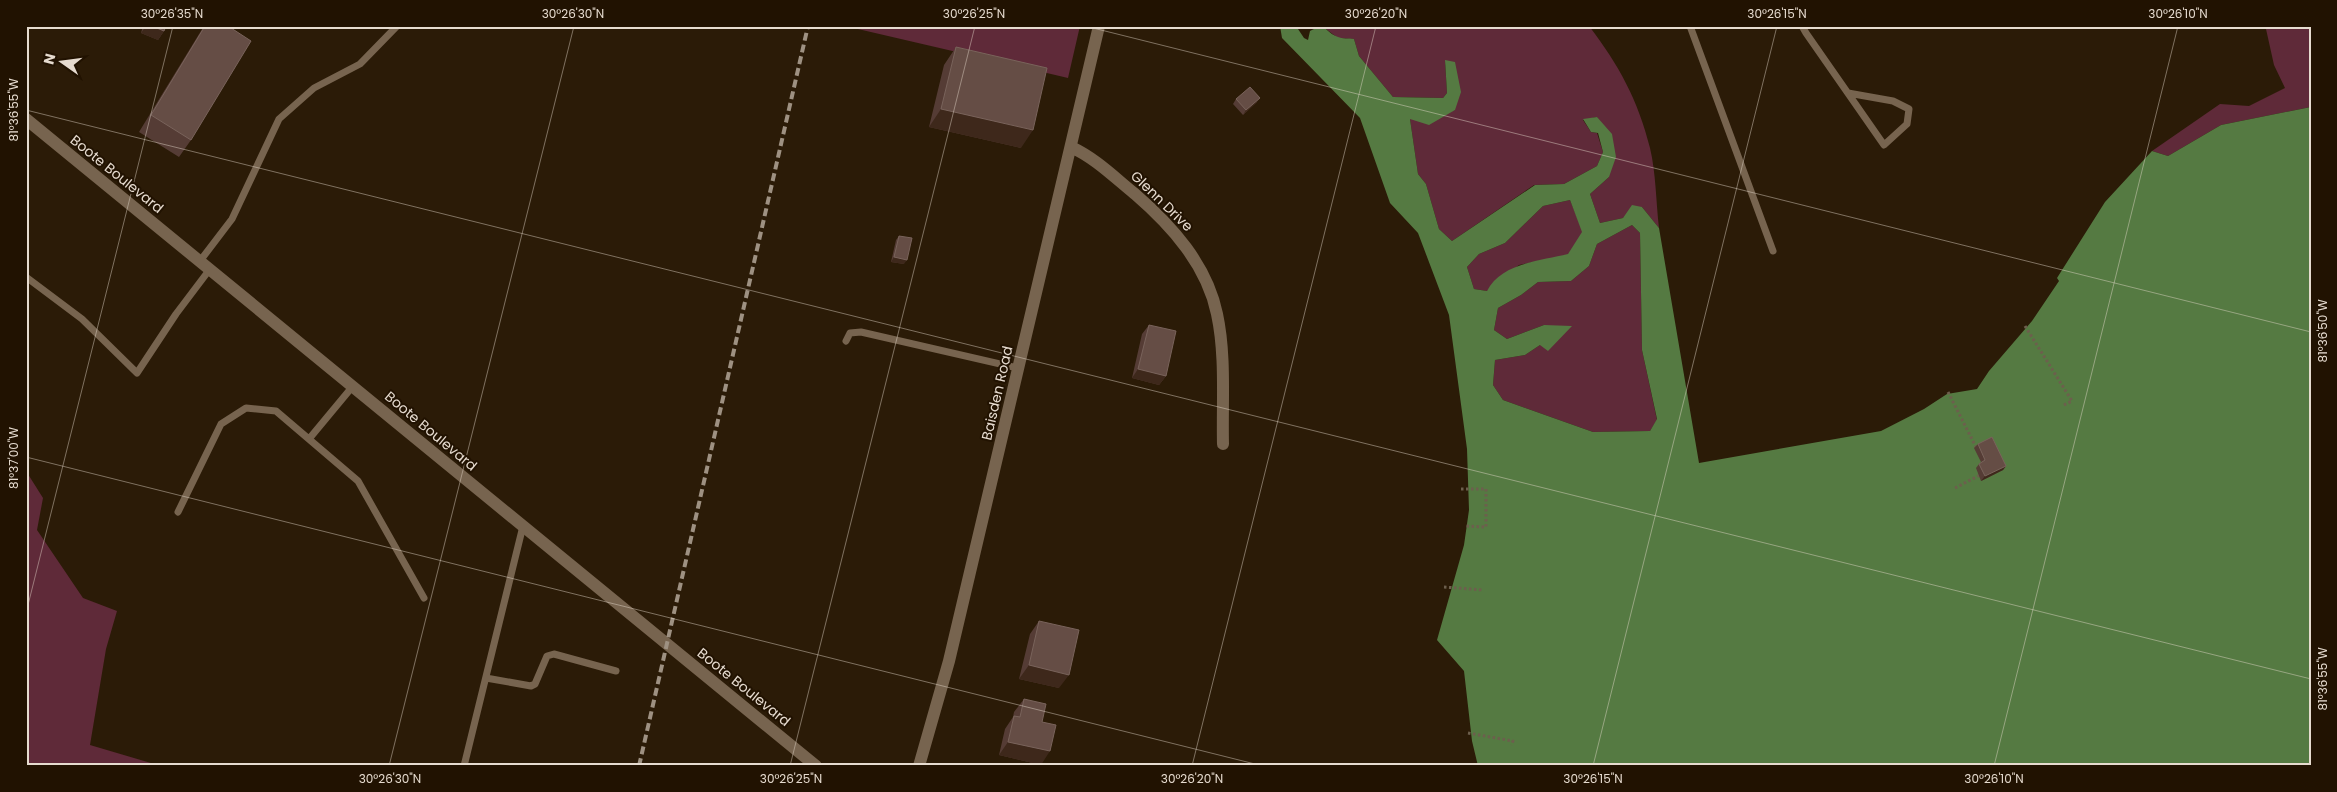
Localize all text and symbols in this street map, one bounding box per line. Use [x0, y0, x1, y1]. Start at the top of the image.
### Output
text: 30°26'35"N [141, 5, 203, 22]
text: 30°26'30"N [542, 5, 604, 22]
text: 30°26'25"N [943, 5, 1005, 22]
text: 30°26'20"N [1345, 5, 1407, 22]
text: 30°26'15"N [1747, 5, 1807, 22]
text: 30°26'10"N [2148, 5, 2208, 22]
north arrow [38, 38, 88, 88]
text: N [38, 51, 60, 66]
text: 81°36'55"W [5, 78, 22, 142]
street label: Boote Boulevard [66, 130, 168, 218]
street label: Glenn Drive [1126, 166, 1198, 236]
text: 81°36'50"W [2314, 299, 2331, 363]
street label: Baisden Road [976, 344, 1018, 442]
street label: Boote Boulevard [381, 386, 481, 476]
text: 81°37'00"W [5, 427, 22, 489]
street label: Boote Boulevard [693, 643, 795, 731]
text: 81°36'55"W [2314, 647, 2331, 711]
text: 30°26'30"N [359, 770, 421, 787]
text: 30°26'25"N [760, 770, 822, 787]
text: 30°26'20"N [1161, 770, 1223, 787]
text: 30°26'15"N [1563, 770, 1623, 787]
text: 30°26'10"N [1964, 770, 2024, 787]

